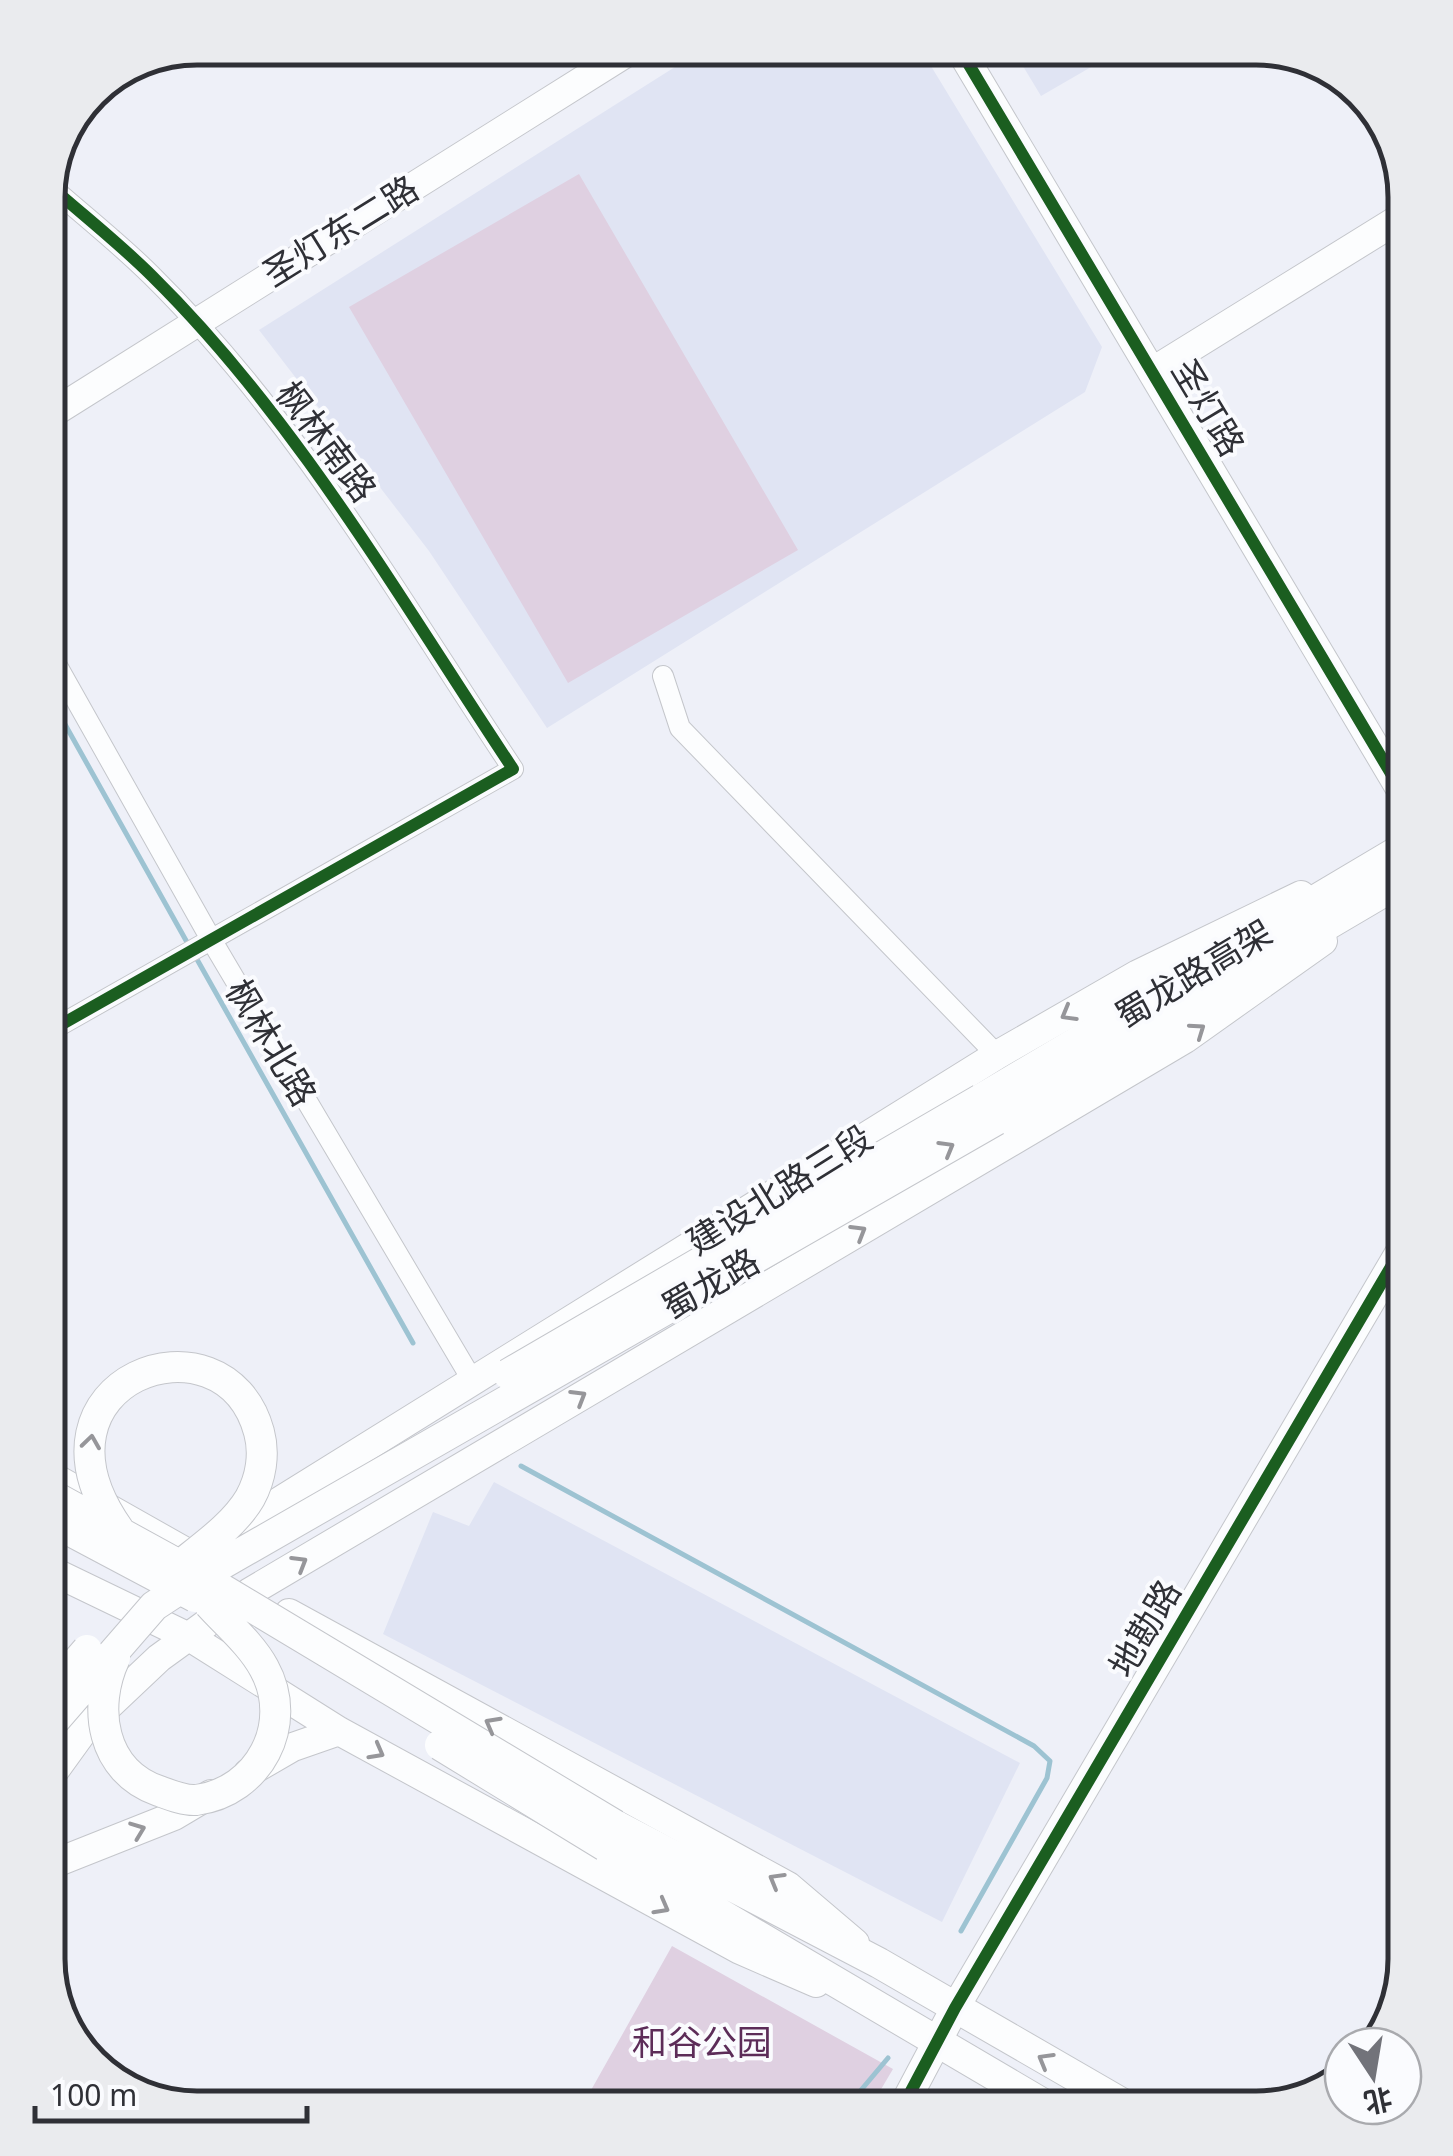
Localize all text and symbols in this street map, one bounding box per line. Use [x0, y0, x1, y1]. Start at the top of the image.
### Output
street label: 圣灯东二路 [253, 164, 427, 296]
street label: 圣灯路 [1162, 350, 1256, 464]
street label: 枫林南路 [266, 371, 388, 511]
street label: 蜀龙路高架 [1106, 908, 1280, 1038]
street label: 枫林北路 [216, 970, 328, 1114]
one-way arrow [1061, 1002, 1079, 1021]
one-way arrow [1187, 1024, 1206, 1042]
street label: 建设北路三段 [677, 1113, 881, 1265]
one-way arrow [936, 1141, 954, 1160]
one-way arrow [848, 1225, 866, 1244]
street label: 蜀龙路 [653, 1236, 767, 1330]
one-way arrow [568, 1390, 586, 1409]
one-way arrow [79, 1434, 100, 1450]
one-way arrow [289, 1555, 307, 1575]
street label: 地勘路 [1097, 1571, 1191, 1685]
one-way arrow [484, 1717, 502, 1736]
one-way arrow [366, 1739, 384, 1759]
one-way arrow [129, 1821, 146, 1842]
one-way arrow [769, 1873, 787, 1893]
one-way arrow [652, 1895, 670, 1915]
park label: 和谷公园 [632, 2018, 772, 2065]
north arrow [1323, 2026, 1423, 2126]
one-way arrow [1038, 2053, 1056, 2072]
scale bar [35, 2061, 308, 2123]
text: 100 m [50, 2074, 137, 2115]
text: 北 [1361, 2080, 1396, 2123]

